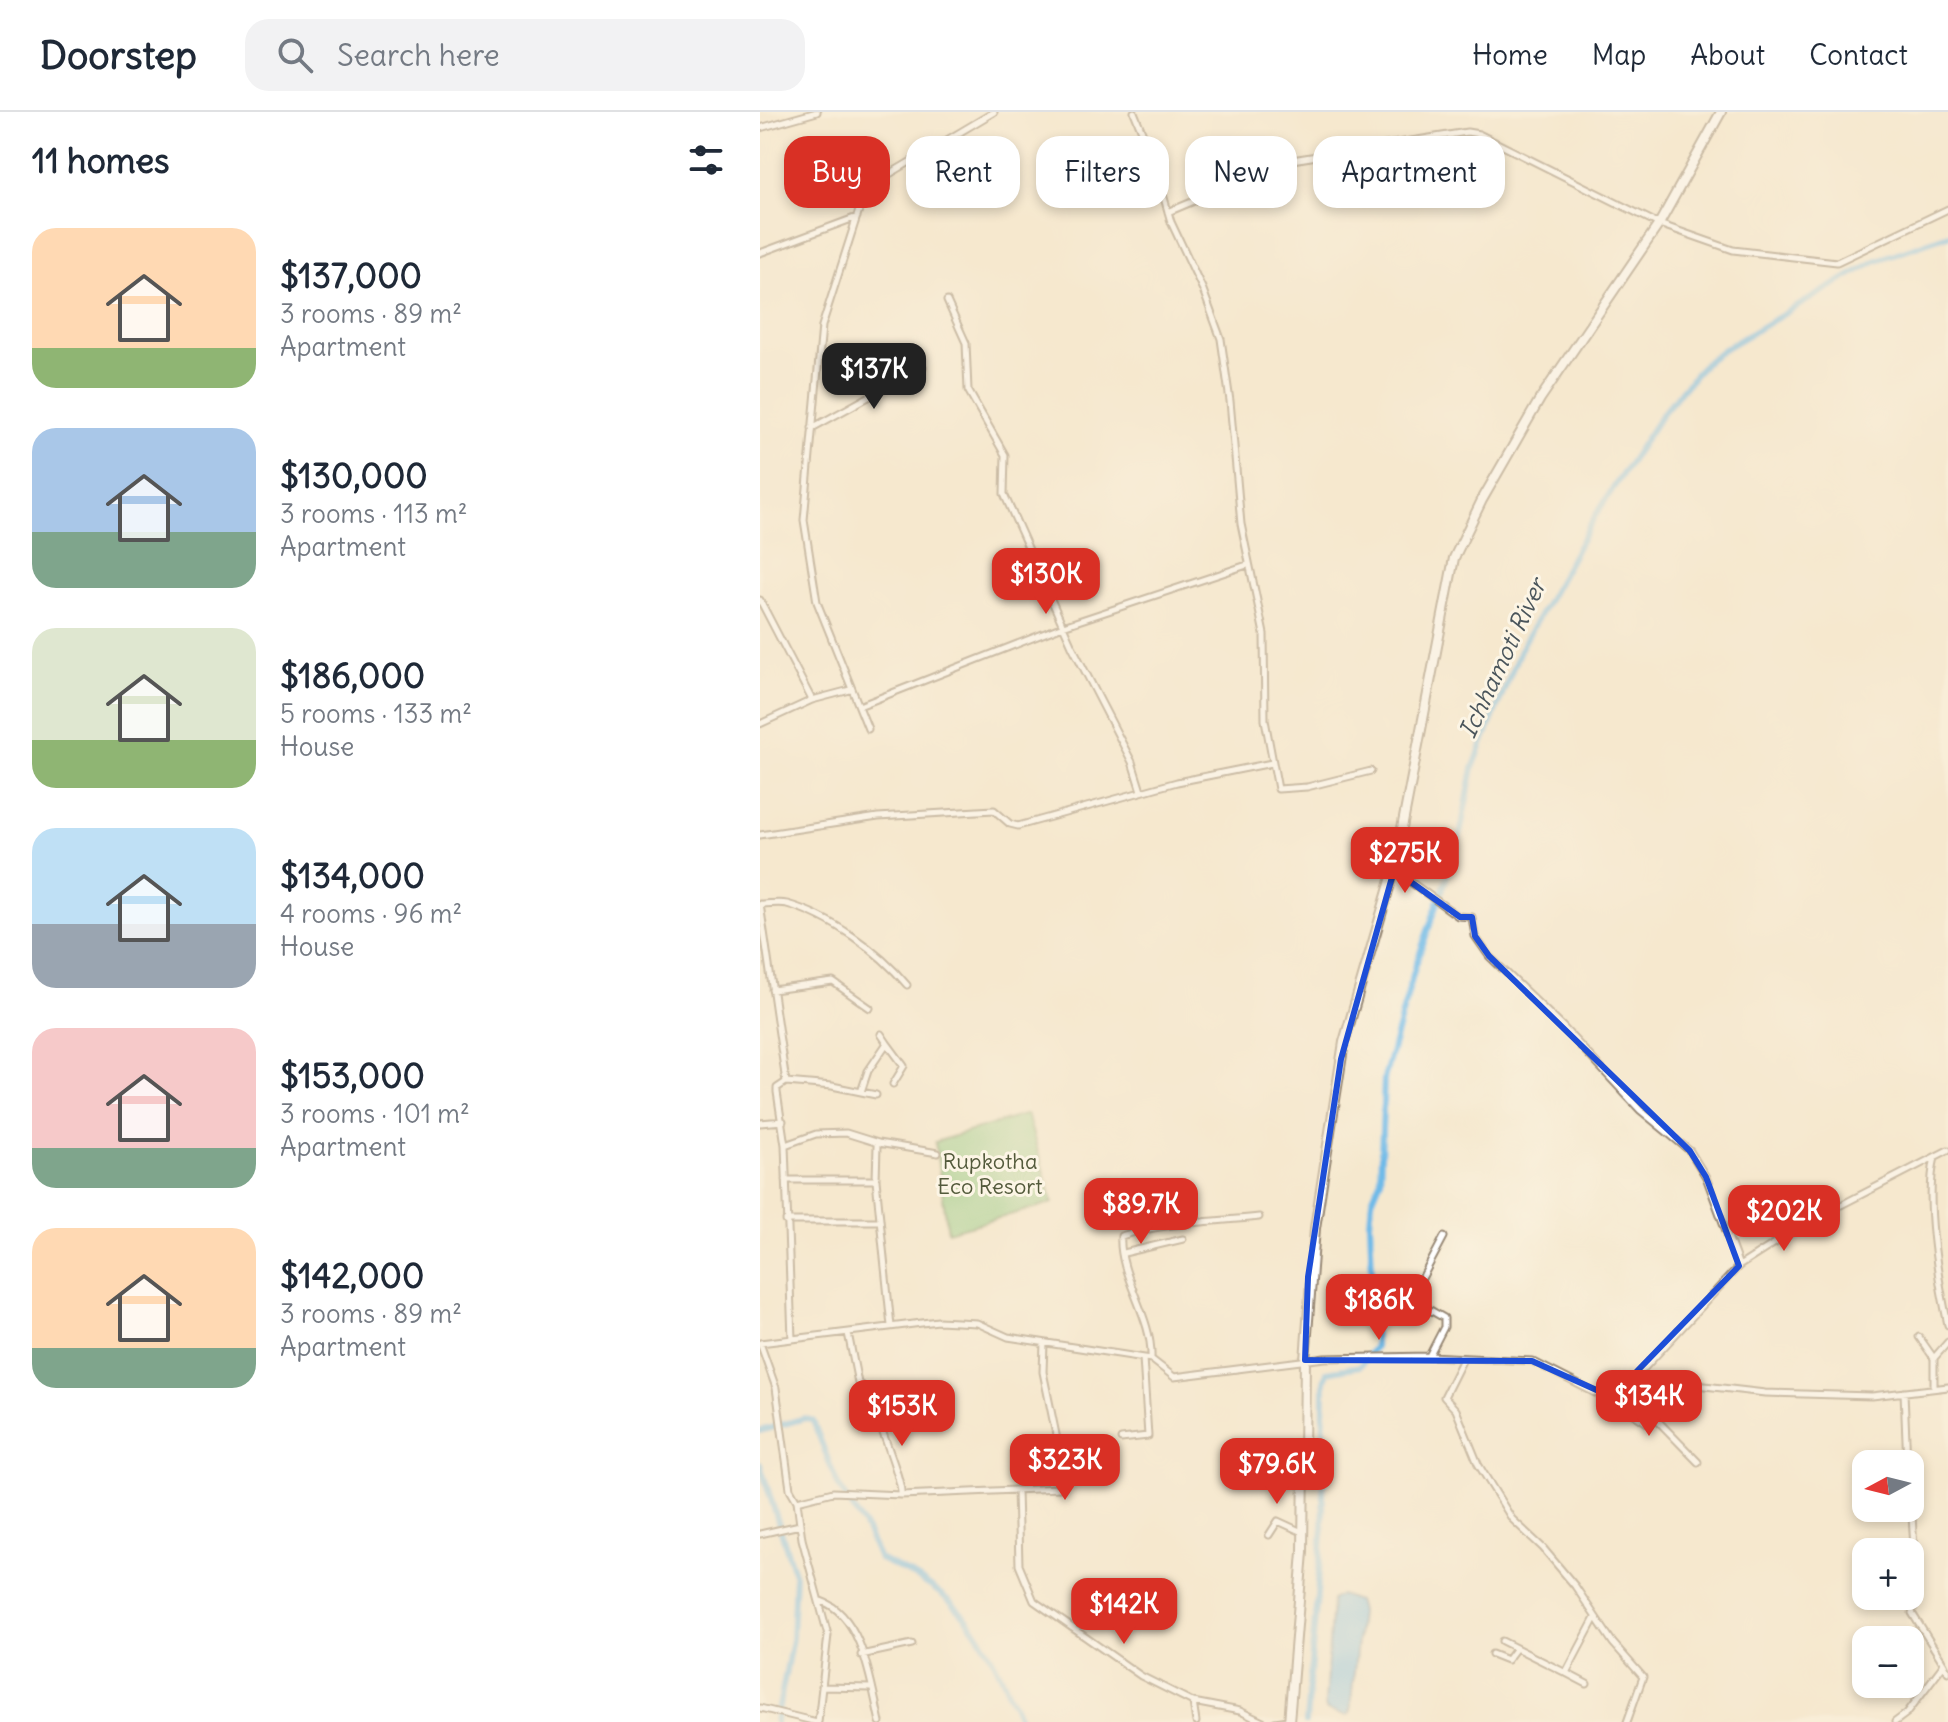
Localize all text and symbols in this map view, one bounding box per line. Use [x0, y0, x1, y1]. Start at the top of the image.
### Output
search box [245, 19, 805, 91]
text: Doorstep [40, 32, 197, 79]
icon: search [273, 33, 317, 77]
text: Search here [337, 36, 500, 74]
text: Home [1472, 37, 1548, 73]
text: Map [1592, 37, 1646, 73]
text: About [1690, 37, 1765, 73]
text: Contact [1809, 37, 1908, 73]
chip: Buy [784, 136, 890, 208]
chip: Rent [906, 136, 1020, 208]
chip: Filters [1036, 136, 1169, 208]
chip: New [1185, 136, 1297, 208]
chip: Apartment [1313, 136, 1505, 208]
icon: filters [684, 138, 728, 182]
text: 11 homes [32, 139, 169, 182]
text: $137,000 [280, 254, 422, 297]
icon: home [96, 260, 192, 356]
text: 3 rooms · 89 m² [280, 297, 462, 330]
text: Apartment [280, 330, 406, 363]
pin: $137K [818, 343, 930, 411]
text: $137K [840, 352, 908, 385]
text: $130,000 [280, 454, 428, 497]
icon: home [96, 460, 192, 556]
text: 3 rooms · 113 m² [280, 497, 467, 530]
text: Apartment [280, 530, 406, 563]
pin: $130K [990, 548, 1102, 616]
text: $130K [1010, 557, 1082, 590]
water label: Ichhamoti River [1452, 571, 1553, 742]
text: $186,000 [280, 654, 425, 697]
icon: home [96, 660, 192, 756]
text: 5 rooms · 133 m² [280, 697, 472, 730]
text: House [280, 730, 354, 763]
pin: $275K [1349, 827, 1461, 895]
text: $275K [1369, 836, 1441, 869]
text: $134,000 [280, 854, 425, 897]
icon: home [96, 860, 192, 956]
text: 4 rooms · 96 m² [280, 897, 462, 930]
text: House [280, 930, 354, 963]
text: $153,000 [280, 1054, 425, 1097]
icon: home [96, 1060, 192, 1156]
text: 3 rooms · 101 m² [280, 1097, 470, 1130]
text: Apartment [280, 1130, 406, 1163]
park label: Rupkotha Eco Resort [937, 1147, 1043, 1200]
pin: $89.7K [1076, 1178, 1206, 1246]
pin: $202K [1728, 1185, 1840, 1253]
text: $89.7K [1102, 1187, 1180, 1220]
text: $202K [1746, 1194, 1822, 1227]
text: $142,000 [280, 1254, 424, 1297]
icon: home [96, 1260, 192, 1356]
pin: $186K [1323, 1274, 1435, 1342]
text: $186K [1344, 1283, 1414, 1316]
text: 3 rooms · 89 m² [280, 1297, 462, 1330]
text: Apartment [280, 1330, 406, 1363]
pin: $134K [1593, 1370, 1705, 1438]
text: $134K [1614, 1379, 1684, 1412]
pin: $153K [846, 1380, 958, 1448]
text: $153K [867, 1389, 937, 1422]
pin: $323K [1009, 1434, 1121, 1502]
pin: $79.6K [1212, 1438, 1342, 1506]
text: $323K [1028, 1443, 1102, 1476]
text: $79.6K [1238, 1447, 1316, 1480]
north arrow [1852, 1450, 1924, 1522]
map controls [1852, 1450, 1924, 1698]
button: + [1852, 1538, 1924, 1610]
pin: $142K [1068, 1578, 1180, 1646]
text: $142K [1089, 1587, 1159, 1620]
button: − [1852, 1626, 1924, 1698]

